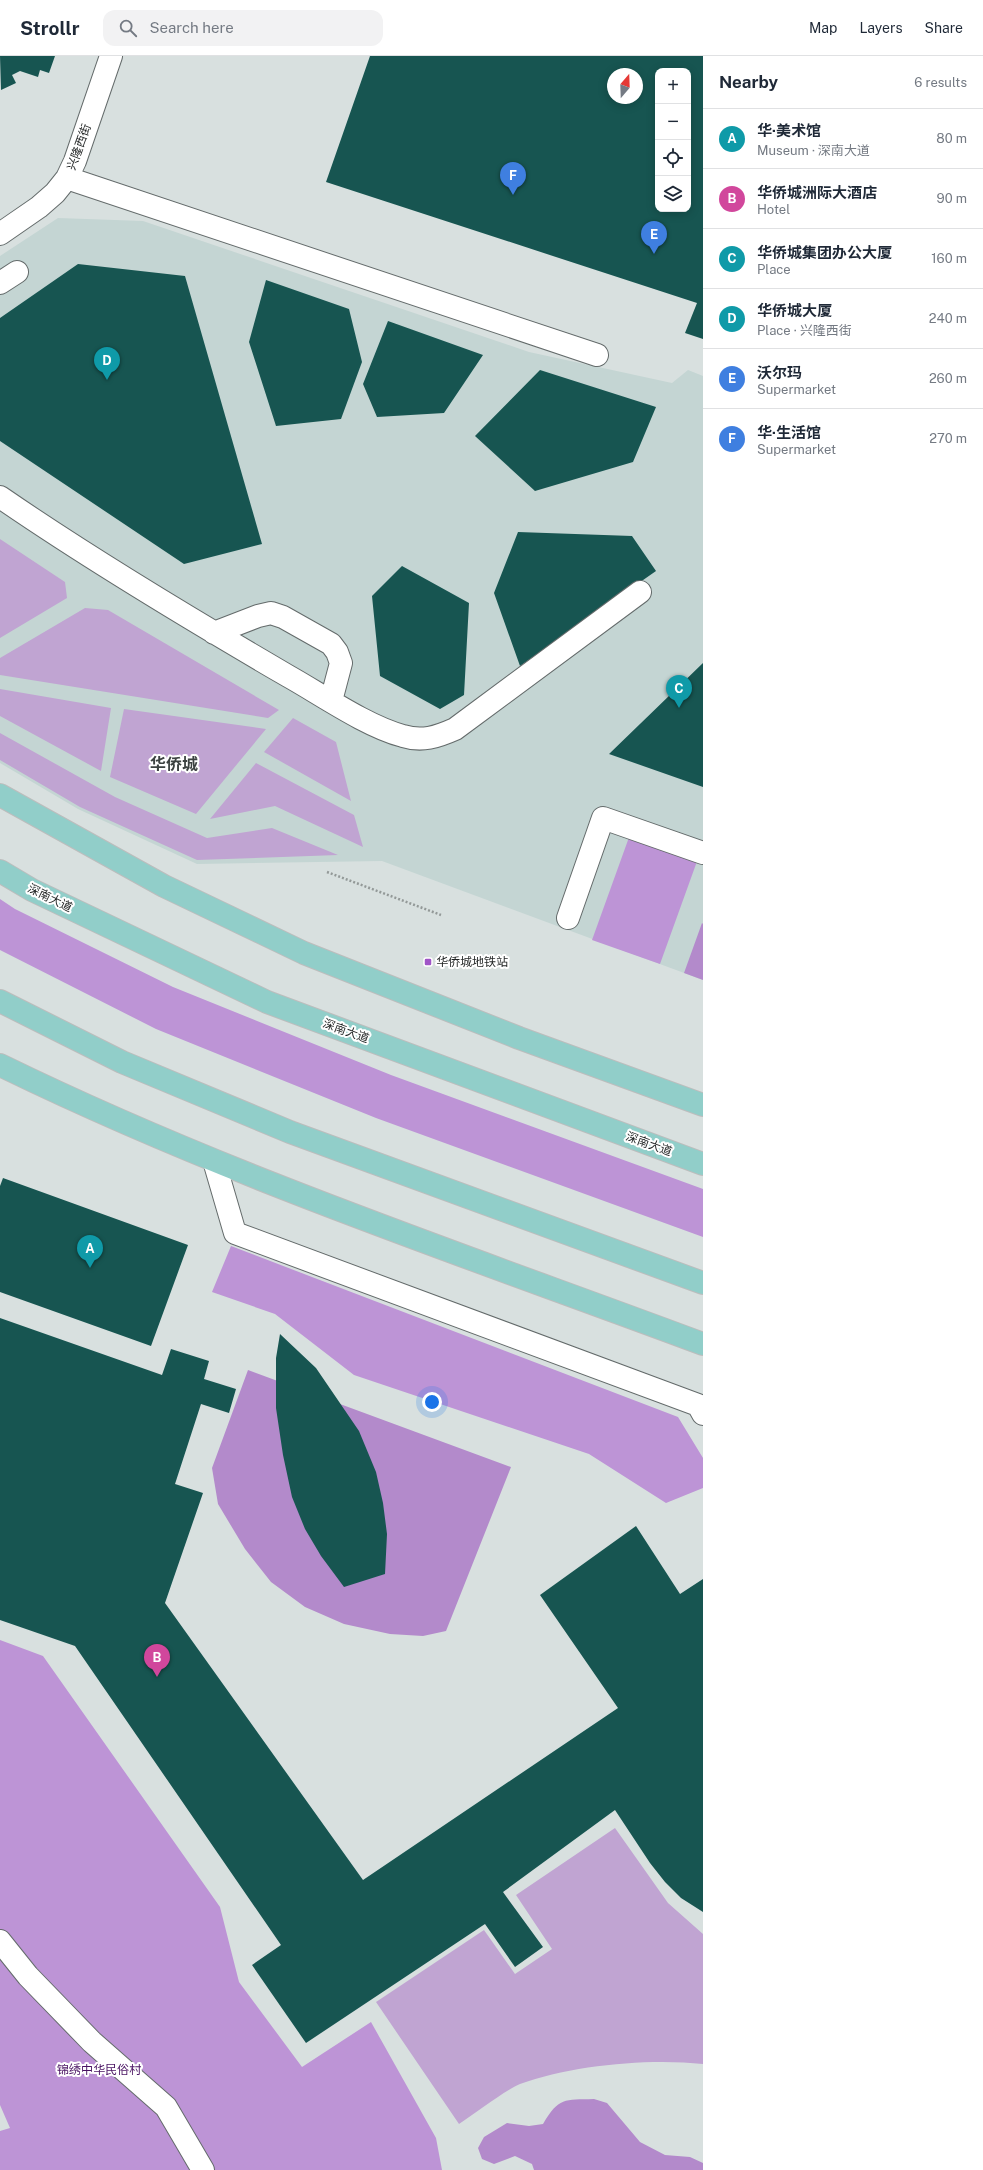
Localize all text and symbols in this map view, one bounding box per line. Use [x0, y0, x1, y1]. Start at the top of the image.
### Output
search box [103, 10, 383, 46]
text: Strollr [20, 17, 79, 39]
icon: search [117, 17, 139, 39]
text: Search here [149, 19, 234, 36]
text: Map [809, 20, 837, 36]
text: Layers [859, 20, 903, 36]
text: Share [925, 20, 963, 36]
north arrow [607, 68, 643, 104]
map controls [655, 68, 691, 212]
button: + [655, 68, 691, 104]
text: Nearby [719, 72, 778, 92]
text: 6 results [914, 75, 967, 90]
button: − [655, 104, 691, 140]
street label: 兴隆西街 [64, 122, 94, 172]
text: 华·美术馆 [757, 122, 821, 139]
text: A [727, 131, 737, 146]
text: 80 m [936, 131, 967, 146]
button: locate [655, 140, 691, 176]
text: Museum · 深南大道 [757, 143, 870, 158]
pin: F [500, 162, 526, 195]
button: layers [655, 176, 691, 212]
text: 华侨城洲际大酒店 [757, 184, 877, 201]
text: B [728, 191, 736, 206]
text: 90 m [937, 191, 967, 206]
text: Hotel [757, 202, 790, 217]
pin: E [641, 221, 667, 254]
text: 华侨城集团办公大厦 [757, 244, 892, 261]
text: C [727, 251, 737, 266]
text: 160 m [931, 251, 967, 266]
text: Place [757, 262, 791, 277]
text: 华侨城大厦 [757, 302, 832, 319]
text: D [727, 311, 737, 326]
text: 240 m [929, 311, 967, 326]
text: Place · 兴隆西街 [757, 323, 852, 338]
pin: D [94, 347, 120, 380]
text: 沃尔玛 [757, 364, 802, 381]
text: E [728, 371, 736, 386]
text: 260 m [929, 371, 967, 386]
text: Supermarket [757, 382, 836, 397]
text: 华·生活馆 [757, 424, 821, 441]
text: F [728, 431, 736, 446]
text: 270 m [929, 431, 967, 446]
text: Supermarket [757, 442, 836, 457]
pin: C [666, 675, 692, 708]
district label: 华侨城 [150, 755, 198, 774]
street label: 深南大道 [25, 881, 75, 915]
place label: 华侨城地铁站 [436, 955, 508, 969]
marker: 华侨城地铁站 [423, 957, 433, 967]
street label: 深南大道 [321, 1016, 371, 1046]
street label: 深南大道 [624, 1129, 674, 1159]
pin: A [77, 1235, 103, 1268]
your location [422, 1392, 442, 1412]
pin: B [144, 1644, 170, 1677]
park label: 锦绣中华民俗村 [57, 2063, 142, 2077]

